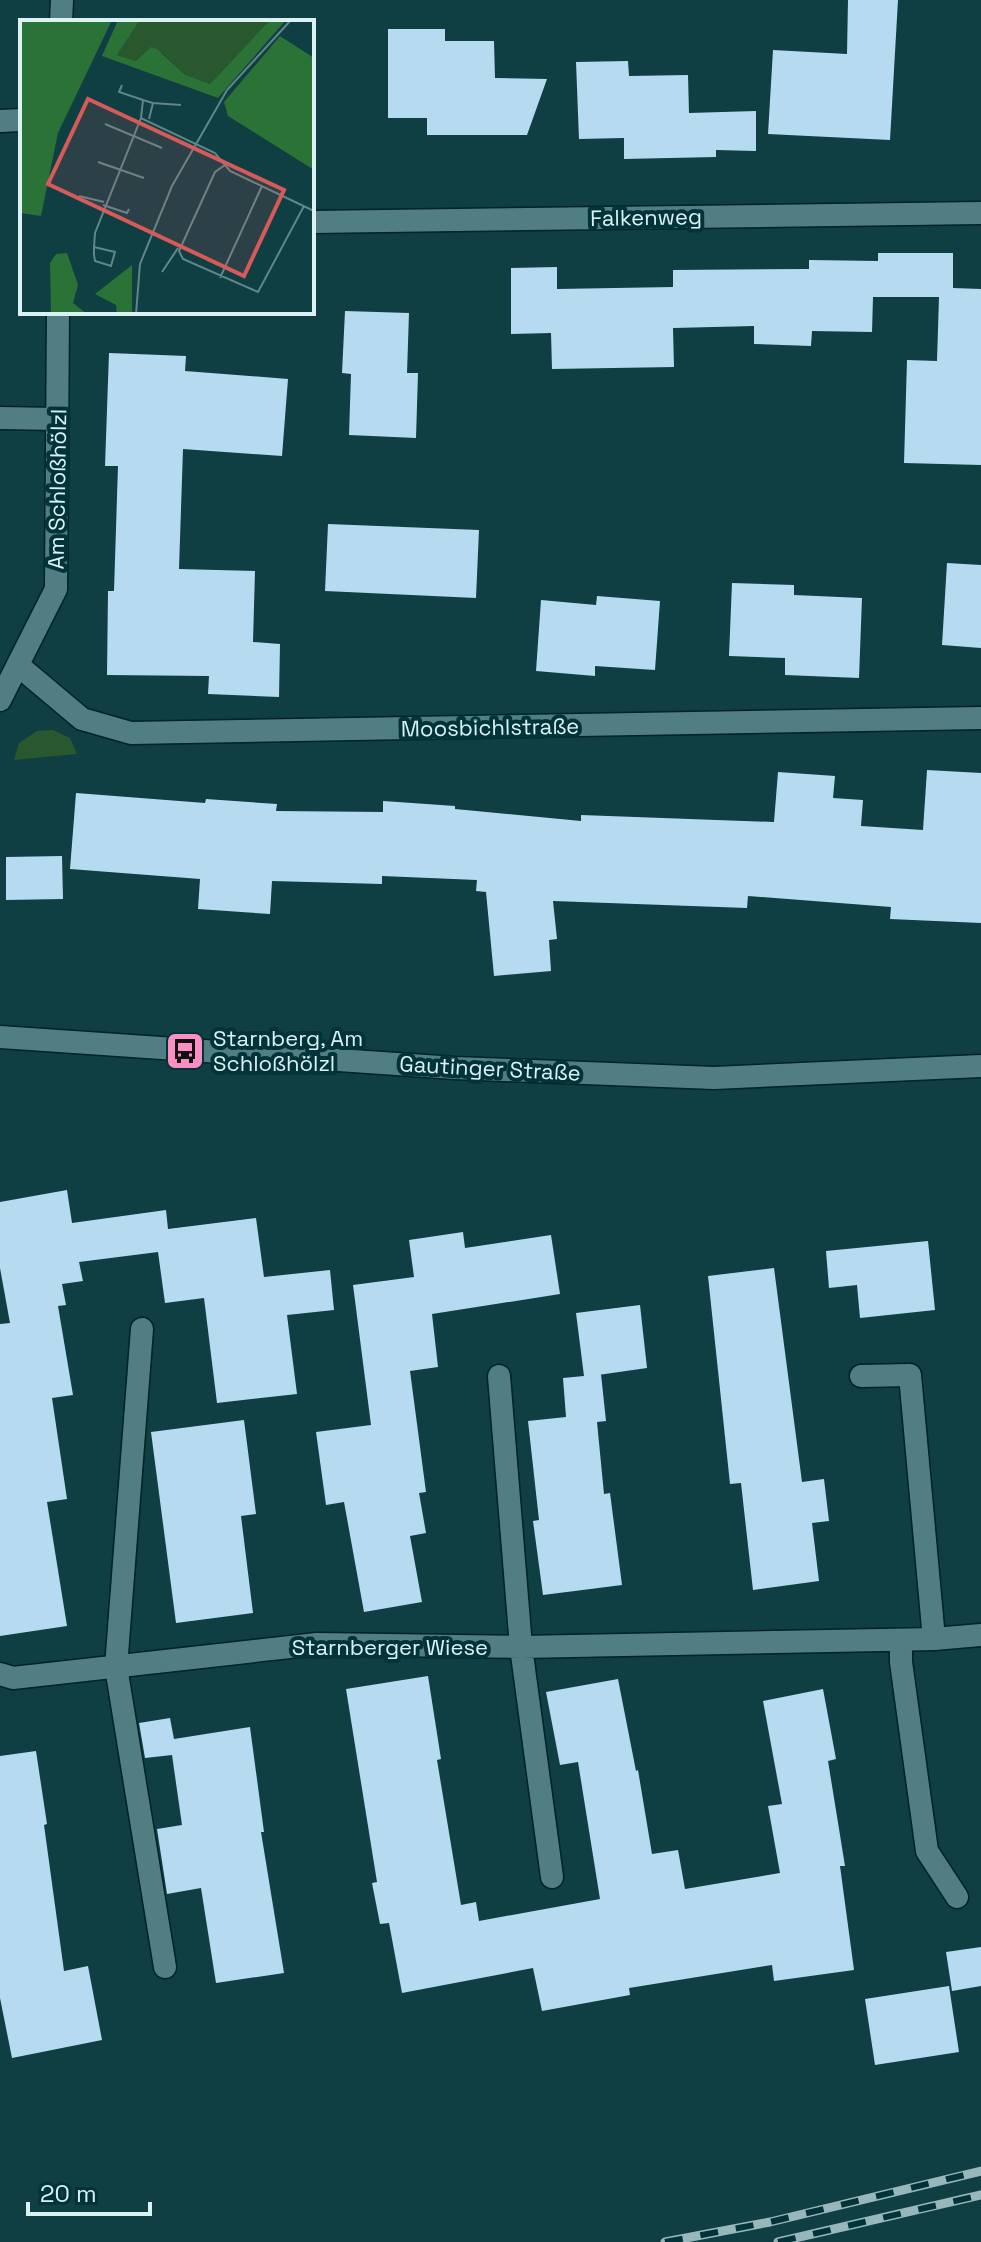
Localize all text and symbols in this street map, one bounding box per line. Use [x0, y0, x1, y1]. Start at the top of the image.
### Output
inset map [20, 20, 314, 314]
street label: Falkenweg [590, 202, 702, 232]
street label: Am Schloßhölzl [42, 408, 72, 570]
street label: Moosbichlstraße [401, 711, 579, 743]
place label: Starnberg, Am Schloßhölzl [213, 1024, 363, 1077]
bus stop icon: Starnberg, Am Schloßhölzl [164, 1030, 206, 1072]
street label: Gautinger Straße [399, 1049, 581, 1087]
street label: Starnberger Wiese [292, 1633, 488, 1661]
scale bar [28, 2166, 150, 2216]
text: 20 m [40, 2178, 97, 2209]

